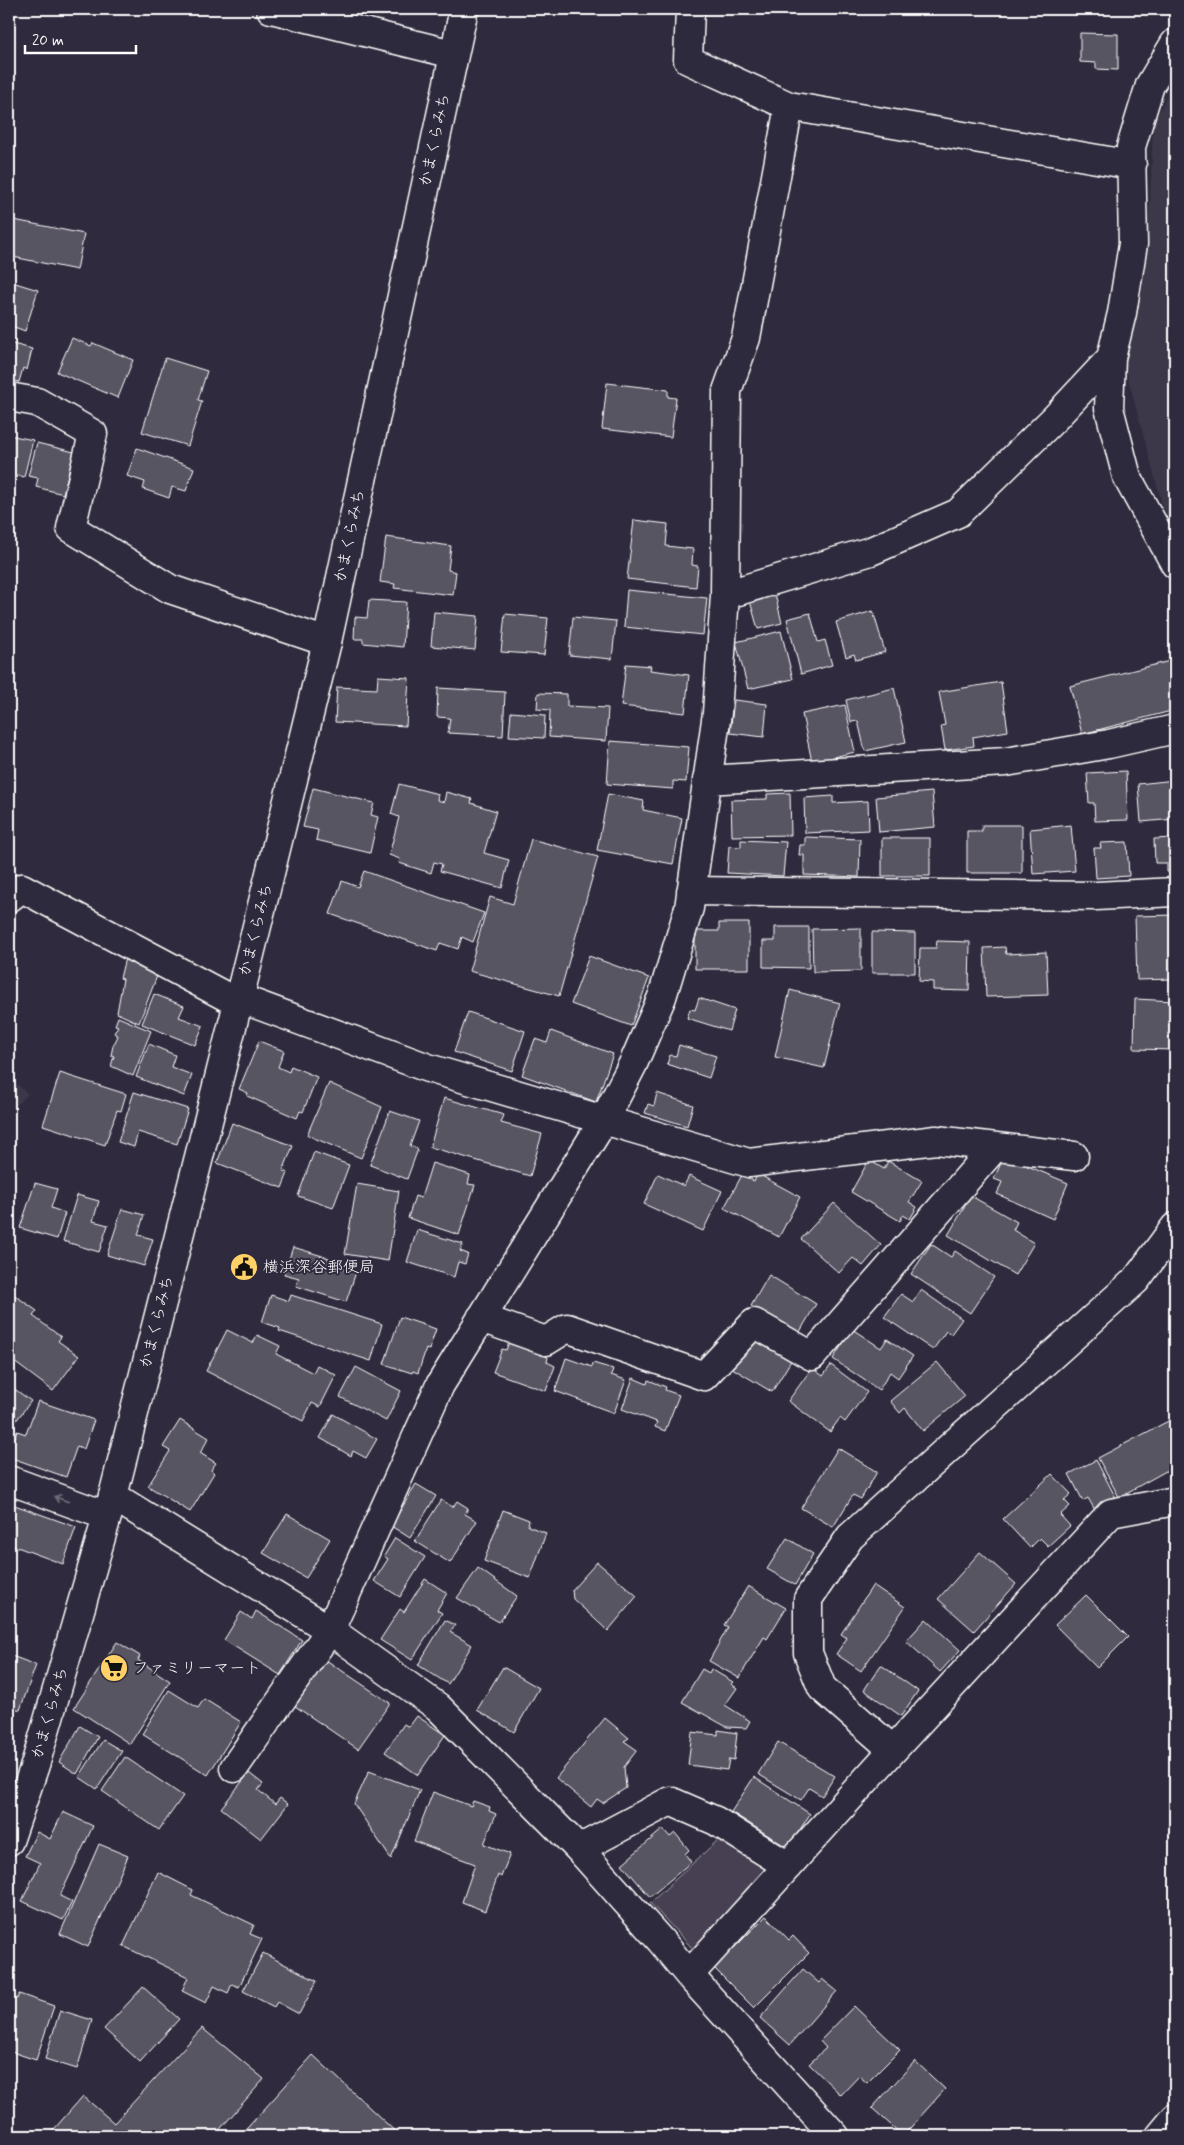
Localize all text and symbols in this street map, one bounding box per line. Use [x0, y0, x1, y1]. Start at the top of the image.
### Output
scale bar [25, 22, 136, 54]
text: 20 m [32, 31, 64, 51]
street label: かまくらみち [415, 91, 455, 189]
street label: かまくらみち [330, 487, 370, 585]
street label: かまくらみち [234, 881, 278, 979]
public building icon: 横浜深谷郵便局 [229, 1252, 259, 1282]
place label: 横浜深谷郵便局 [263, 1257, 375, 1278]
street label: かまくらみち [135, 1273, 179, 1371]
one-way arrow [54, 1494, 70, 1503]
supermarket icon: ファミリーマート [99, 1653, 129, 1683]
place label: ファミリーマート [133, 1658, 261, 1679]
street label: かまくらみち [27, 1664, 73, 1762]

